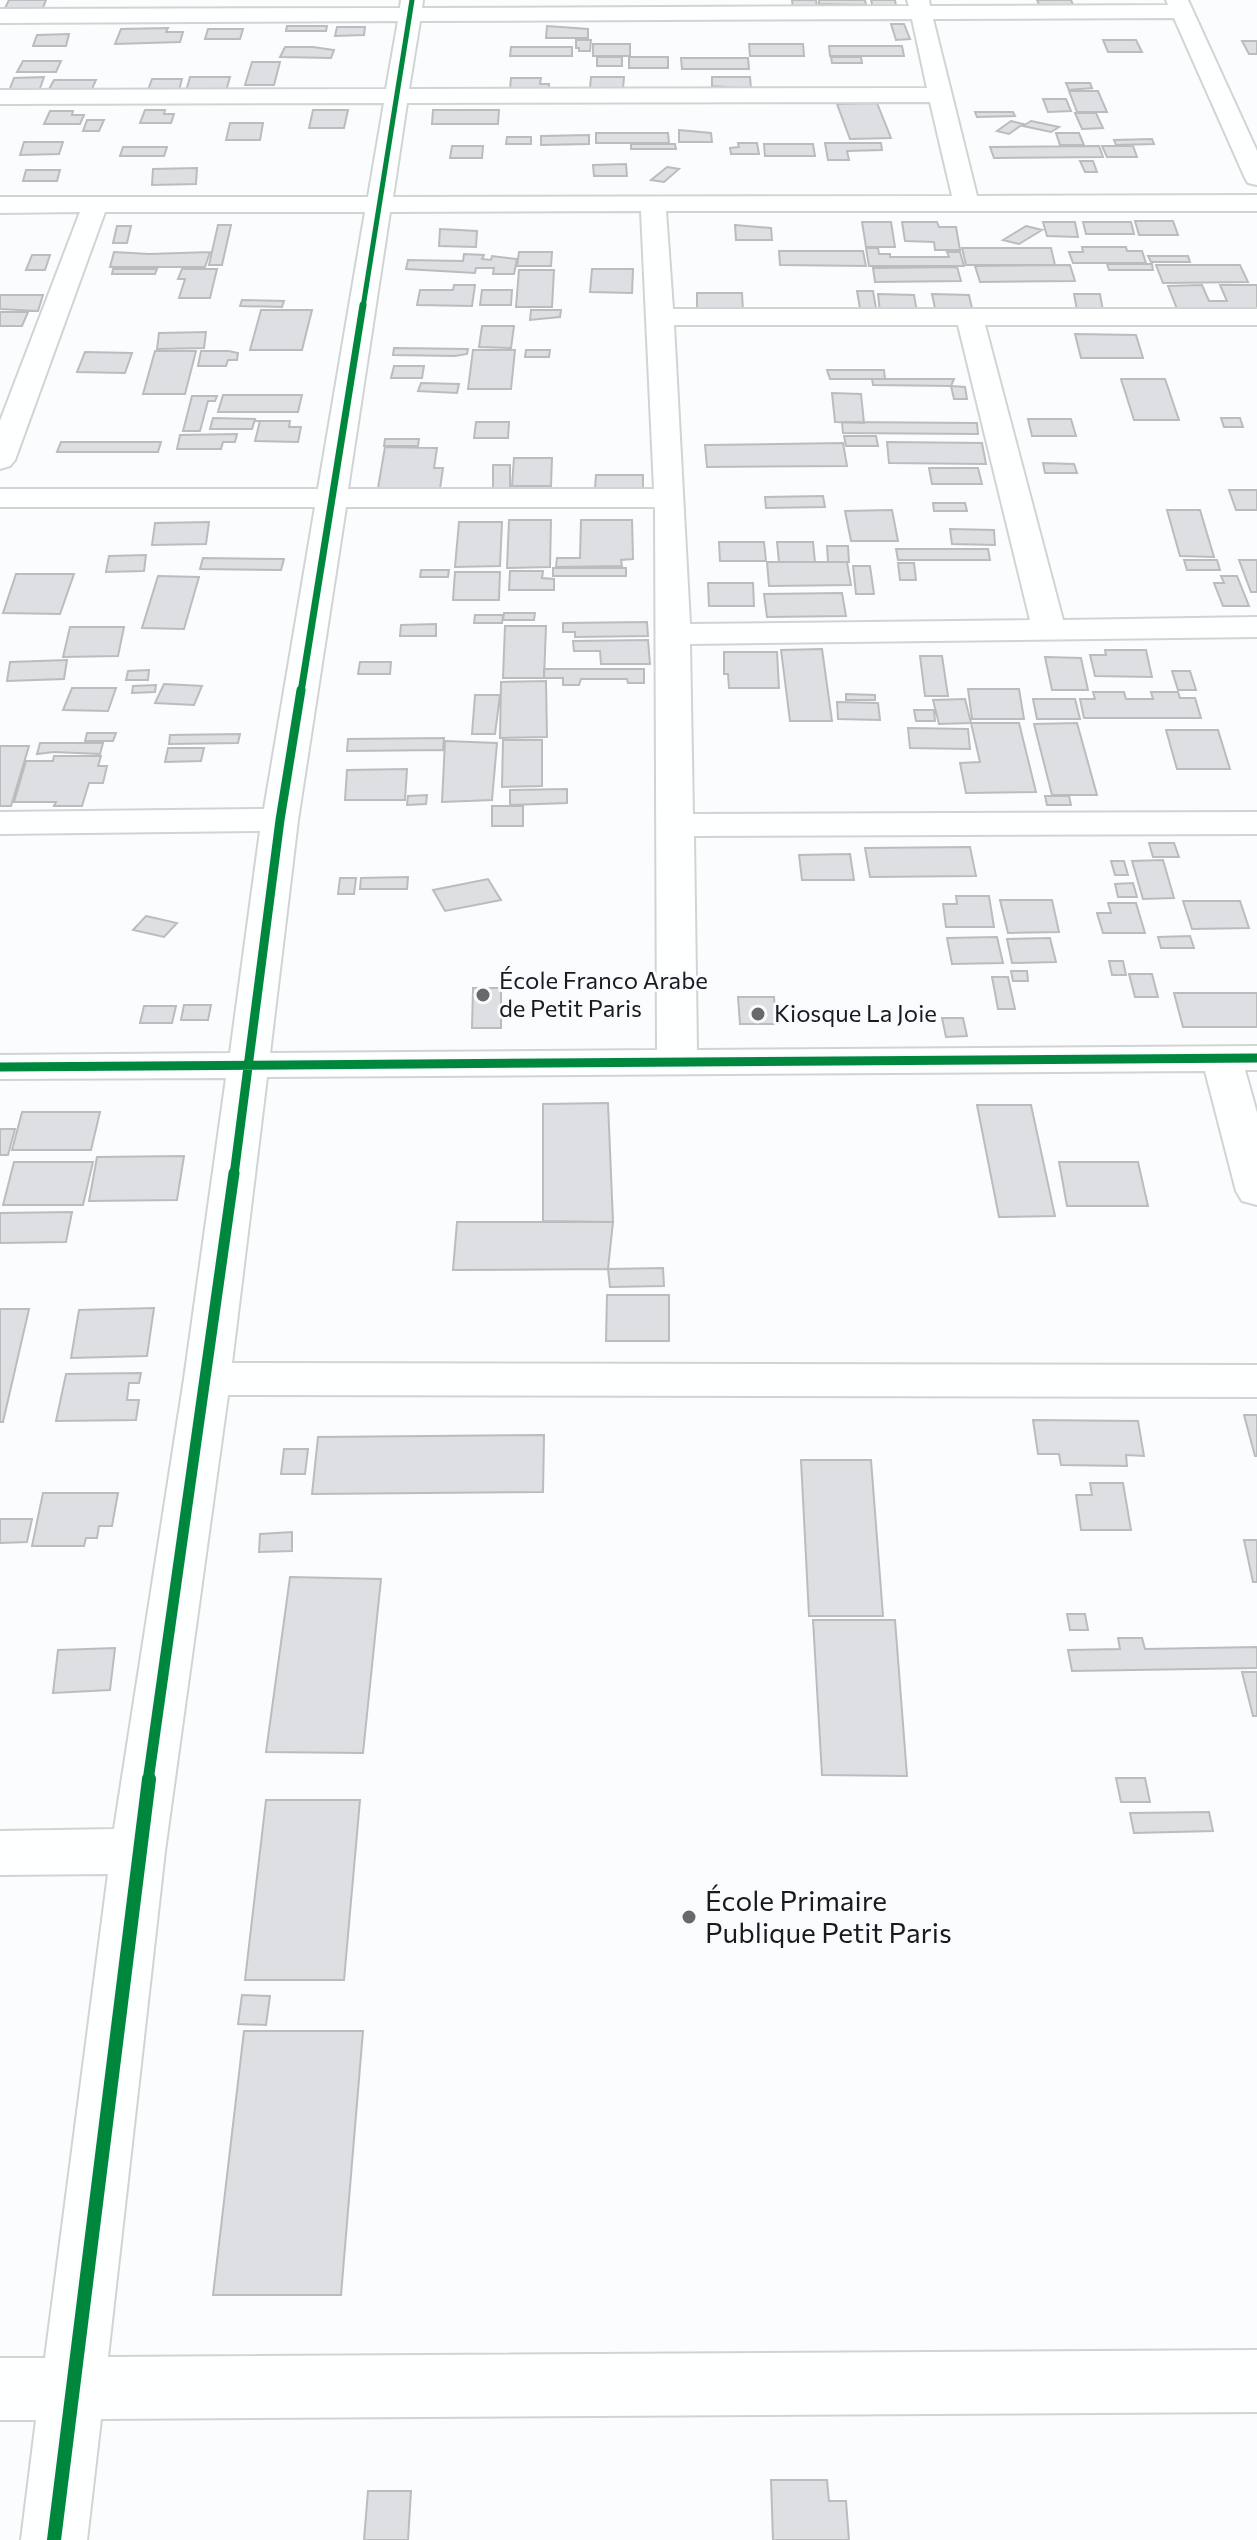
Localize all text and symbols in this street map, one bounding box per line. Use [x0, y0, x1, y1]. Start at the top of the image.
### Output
place label: École Franco Arabe de Petit Paris [499, 965, 708, 1022]
marker: École Franco Arabe de Petit Paris [474, 986, 492, 1004]
place label: Kiosque La Joie [774, 998, 937, 1027]
marker: Kiosque La Joie [749, 1005, 767, 1023]
place label: École Primaire Publique Petit Paris [705, 1883, 952, 1949]
marker: École Primaire Publique Petit Paris [680, 1908, 698, 1926]

